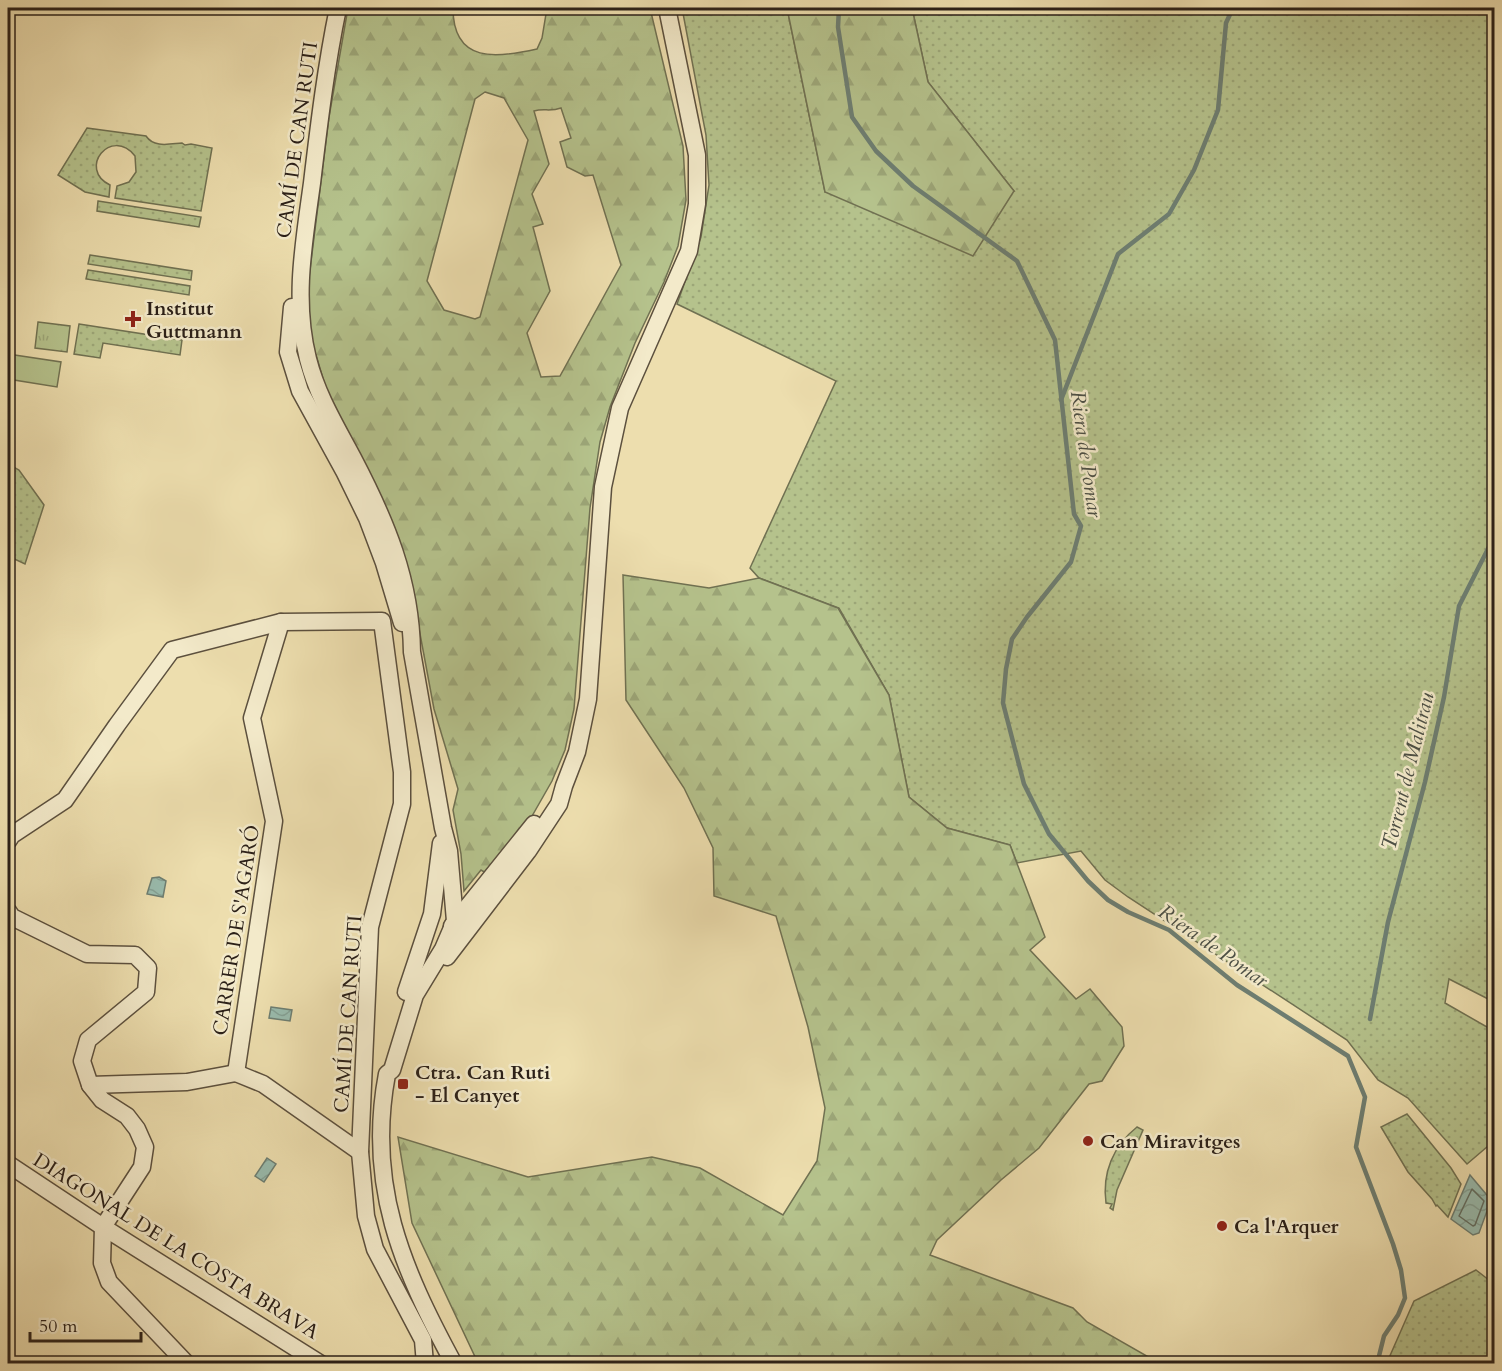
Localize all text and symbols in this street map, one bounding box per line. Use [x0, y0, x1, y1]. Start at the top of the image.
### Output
street label: CAMÍ DE CAN RUTI [270, 40, 324, 240]
place label: Institut Guttmann [146, 295, 242, 345]
marker: Institut Guttmann [124, 310, 142, 328]
water label: Riera de Pomar [1063, 389, 1109, 520]
water label: Torrent de Malitrau [1374, 689, 1442, 853]
street label: CARRER DE S'AGARÓ [206, 823, 266, 1037]
water label: Riera de Pomar [1152, 898, 1274, 995]
street label: CAMÍ DE CAN RUTI [328, 914, 368, 1114]
place label: Ctra. Can Ruti - El Canyet [415, 1059, 550, 1109]
marker: Ctra. Can Ruti - El Canyet [396, 1077, 410, 1091]
place label: Can Miravitges [1100, 1128, 1241, 1155]
marker: Can Miravitges [1081, 1134, 1095, 1148]
street label: DIAGONAL DE LA COSTA BRAVA [28, 1146, 325, 1346]
place label: Ca l'Arquer [1234, 1213, 1340, 1240]
marker: Ca l'Arquer [1215, 1219, 1229, 1233]
scale bar [30, 1305, 141, 1343]
text: 50 m [39, 1314, 78, 1339]

